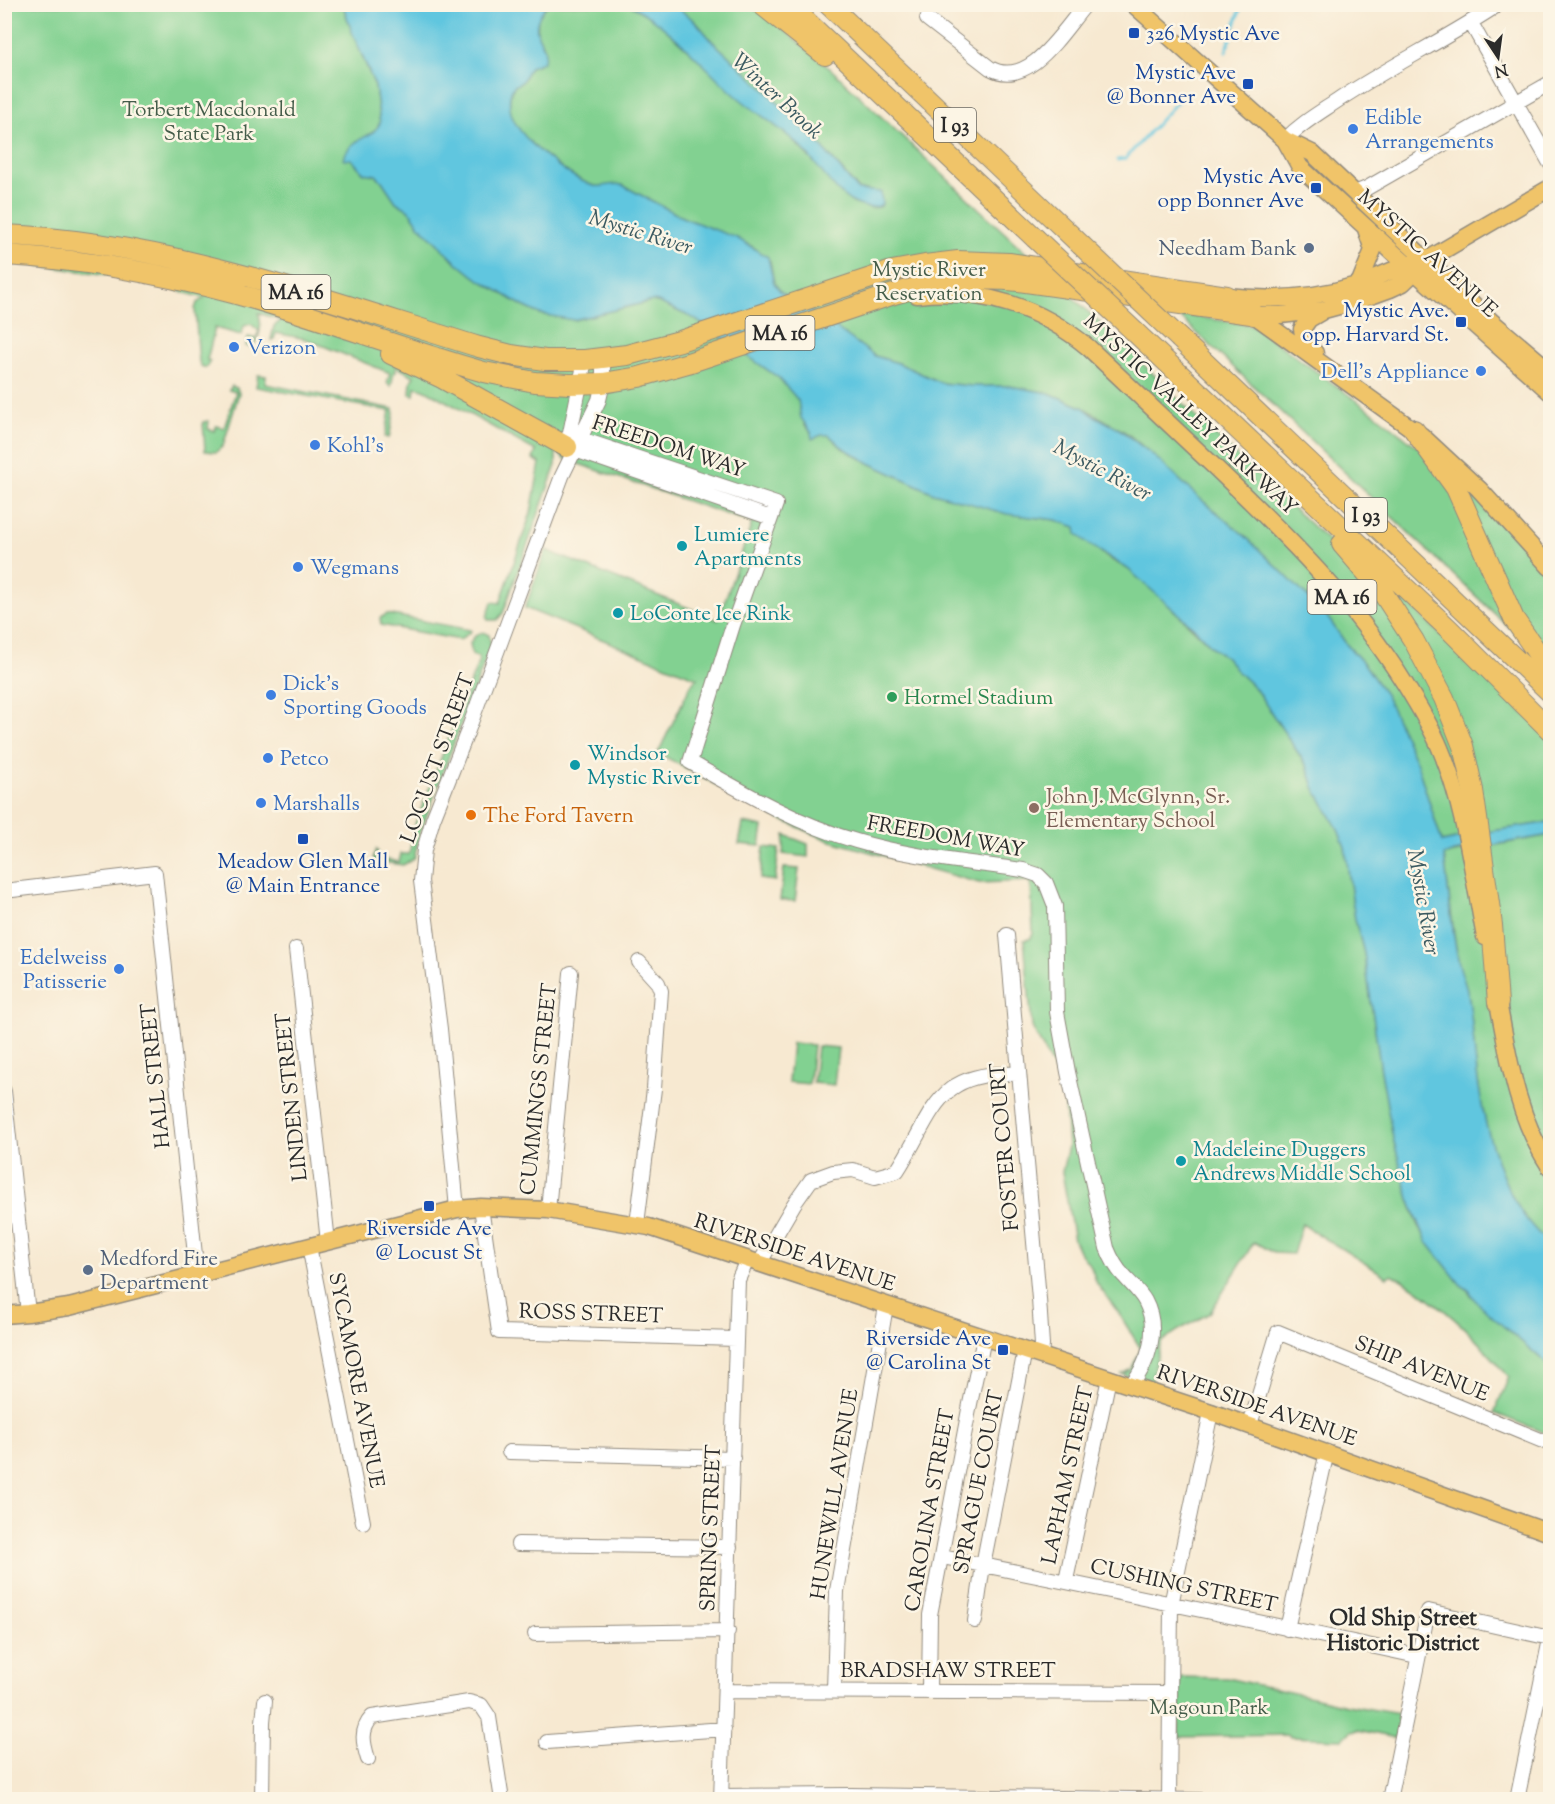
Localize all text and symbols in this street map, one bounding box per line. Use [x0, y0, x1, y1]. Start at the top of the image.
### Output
place label: 326 Mystic Ave [1146, 20, 1280, 50]
marker: 326 Mystic Ave [1127, 26, 1141, 40]
north arrow [1468, 27, 1528, 87]
water label: Winter Brook [723, 46, 829, 148]
text: N [1492, 57, 1510, 82]
place label: Mystic Ave @ Bonner Ave [1107, 59, 1236, 113]
marker: Mystic Ave @ Bonner Ave [1241, 77, 1255, 91]
park label: Torbert Macdonald State Park [122, 96, 296, 150]
place label: Edible Arrangements [1365, 104, 1494, 158]
road number: I 93 [934, 108, 976, 142]
marker: Edible Arrangements [1346, 122, 1360, 136]
place label: Mystic Ave opp Bonner Ave [1158, 163, 1304, 217]
marker: Mystic Ave opp Bonner Ave [1309, 181, 1323, 195]
street label: MYSTIC AVENUE [1350, 183, 1504, 326]
water label: Mystic River [584, 203, 696, 265]
place label: Needham Bank [1158, 235, 1298, 265]
marker: Needham Bank [1302, 241, 1316, 255]
park label: Mystic River Reservation [872, 256, 986, 310]
road number: MA 16 [262, 275, 330, 309]
place label: Mystic Ave. opp. Harvard St. [1302, 297, 1449, 351]
street label: MYSTIC VALLEY PARKWAY [1076, 308, 1304, 523]
marker: Mystic Ave. opp. Harvard St. [1454, 315, 1468, 329]
road number: MA 16 [746, 316, 814, 350]
place label: Verizon [246, 334, 316, 364]
marker: Verizon [227, 340, 241, 354]
place label: Dell's Appliance [1321, 358, 1469, 388]
marker: Dell's Appliance [1474, 364, 1488, 378]
street label: FREEDOM WAY [588, 409, 749, 487]
place label: Kohl's [327, 432, 384, 462]
water label: Mystic River [1047, 432, 1157, 511]
marker: Kohl's [308, 438, 322, 452]
road number: I 93 [1345, 498, 1387, 532]
place label: Lumiere Apartments [694, 521, 802, 575]
marker: Lumiere Apartments [675, 539, 689, 553]
place label: Wegmans [310, 554, 399, 584]
marker: Wegmans [291, 560, 305, 574]
road number: MA 16 [1308, 580, 1376, 614]
place label: LoConte Ice Rink [630, 600, 792, 630]
marker: LoConte Ice Rink [611, 606, 625, 620]
street label: LOCUST STREET [394, 669, 484, 848]
place label: Dick's Sporting Goods [283, 670, 427, 724]
place label: Hormel Stadium [904, 684, 1053, 714]
marker: Dick's Sporting Goods [264, 688, 278, 702]
marker: Hormel Stadium [885, 690, 899, 704]
place label: Windsor Mystic River [587, 740, 701, 794]
place label: Petco [280, 745, 329, 775]
marker: Petco [261, 751, 275, 765]
marker: Windsor Mystic River [568, 758, 582, 772]
place label: John J. McGlynn, Sr. Elementary School [1045, 783, 1230, 837]
place label: Marshalls [273, 790, 360, 820]
marker: Marshalls [254, 796, 268, 810]
marker: John J. McGlynn, Sr. Elementary School [1027, 801, 1041, 815]
place label: The Ford Tavern [483, 802, 634, 832]
marker: The Ford Tavern [464, 808, 478, 822]
street label: FREEDOM WAY [865, 809, 1027, 867]
marker: Meadow Glen Mall @ Main Entrance [296, 832, 310, 846]
water label: Mystic River [1397, 847, 1447, 958]
place label: Meadow Glen Mall @ Main Entrance [217, 848, 389, 902]
place label: Edelweiss Patisserie [20, 944, 107, 998]
marker: Edelweiss Patisserie [112, 962, 126, 976]
street label: CUMMINGS STREET [514, 982, 566, 1197]
street label: HALL STREET [134, 1001, 180, 1150]
street label: LINDEN STREET [269, 1011, 317, 1183]
street label: FOSTER COURT [984, 1061, 1028, 1232]
place label: Madeleine Duggers Andrews Middle School [1193, 1136, 1411, 1190]
marker: Madeleine Duggers Andrews Middle School [1174, 1154, 1188, 1168]
marker: Riverside Ave @ Locust St [422, 1199, 436, 1213]
street label: RIVERSIDE AVENUE [690, 1207, 899, 1301]
place label: Riverside Ave @ Locust St [366, 1215, 492, 1269]
place label: Medford Fire Department [100, 1245, 218, 1299]
marker: Medford Fire Department [81, 1263, 95, 1277]
street label: SYCAMORE AVENUE [319, 1270, 391, 1491]
street label: ROSS STREET [518, 1297, 664, 1333]
place label: Riverside Ave @ Carolina St [866, 1325, 991, 1379]
street label: SHIP AVENUE [1350, 1329, 1493, 1411]
marker: Riverside Ave @ Carolina St [996, 1343, 1010, 1357]
street label: RIVERSIDE AVENUE [1152, 1359, 1361, 1455]
street label: LAPHAM STREET [1035, 1383, 1103, 1567]
street label: HUNEWILL AVENUE [804, 1386, 868, 1602]
street label: SPRAGUE COURT [947, 1388, 1013, 1577]
street label: CAROLINA STREET [898, 1406, 964, 1614]
street label: SPRING STREET [694, 1444, 730, 1612]
street label: CUSHING STREET [1087, 1552, 1280, 1622]
district label: Old Ship Street Historic District [1327, 1604, 1480, 1661]
street label: BRADSHAW STREET [840, 1657, 1056, 1687]
park label: Magoun Park [1149, 1694, 1269, 1724]

